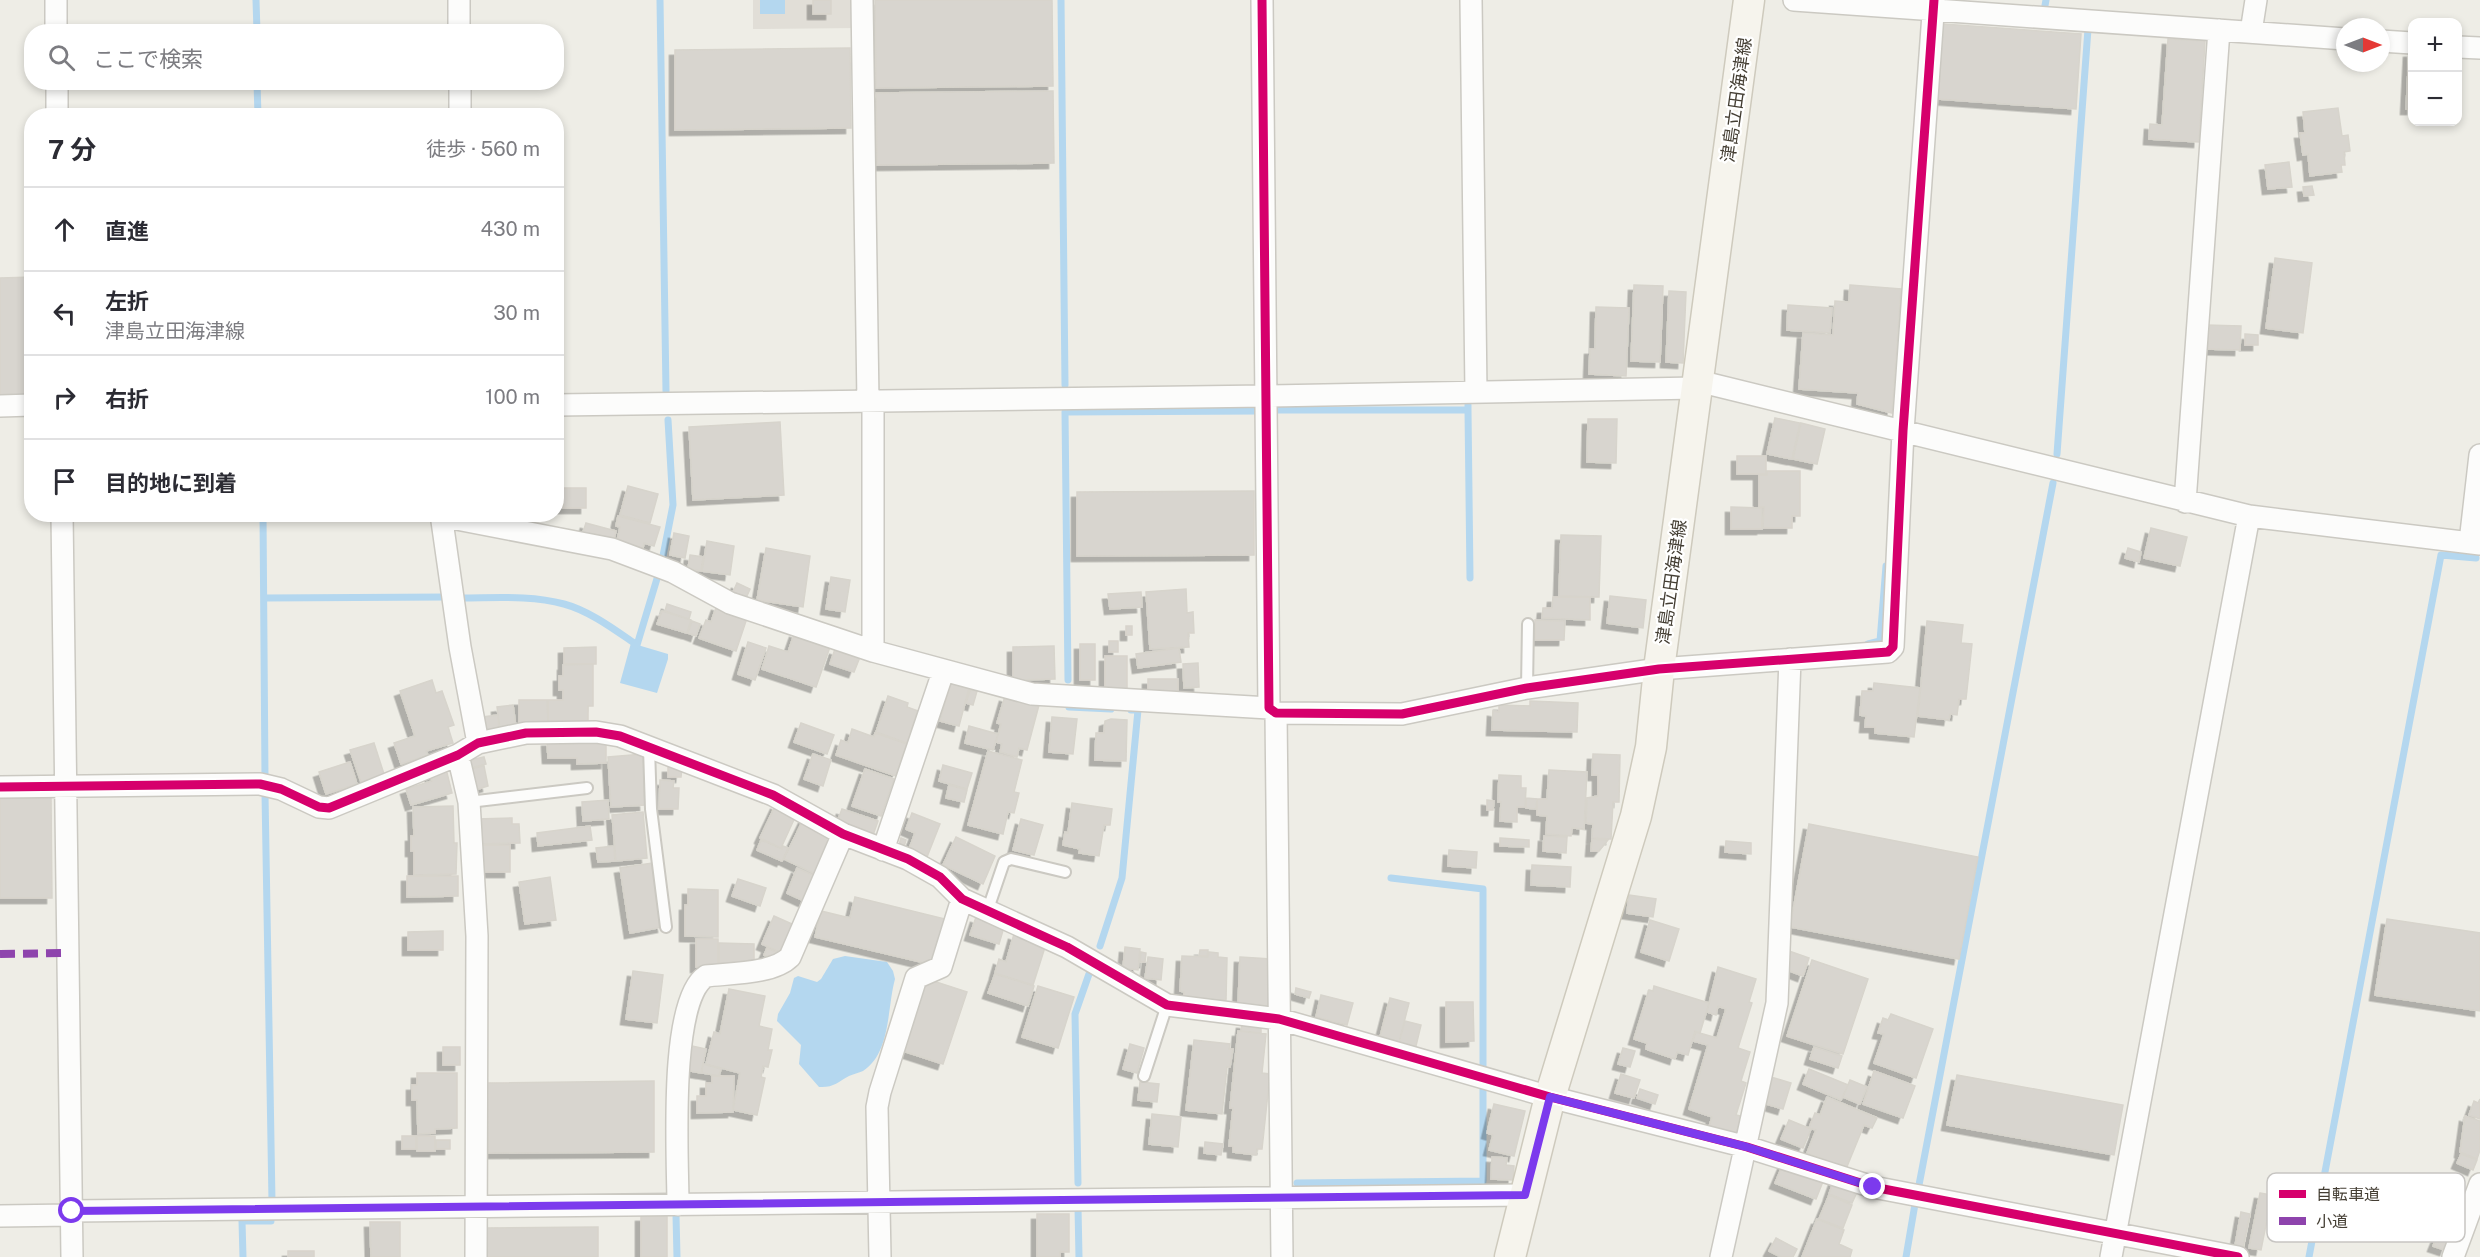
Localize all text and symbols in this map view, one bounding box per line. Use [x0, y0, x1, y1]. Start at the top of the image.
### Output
north arrow [2336, 18, 2390, 72]
map controls [2408, 18, 2462, 126]
button: + [2408, 18, 2462, 72]
search box [24, 24, 564, 90]
street label: 津島立田海津線 [1717, 36, 1755, 164]
icon: search [45, 41, 78, 74]
text: ここで検索 [93, 46, 203, 72]
button: − [2408, 72, 2462, 126]
text: 7 分 [48, 134, 96, 165]
text: 徒歩 · 560 m [426, 137, 540, 161]
icon: ahead [48, 213, 81, 246]
text: 430 m [481, 217, 540, 241]
text: 直進 [105, 218, 149, 244]
text: 左折 [105, 288, 149, 314]
icon: left [48, 297, 81, 330]
text: 30 m [493, 301, 540, 325]
text: 津島立田海津線 [105, 319, 245, 343]
icon: right [48, 381, 81, 414]
text: 100 m [485, 385, 540, 409]
text: 右折 [105, 386, 149, 412]
icon: arrive [48, 465, 81, 498]
text: 目的地に到着 [105, 470, 237, 496]
street label: 津島立田海津線 [1652, 518, 1690, 646]
route end [1859, 1173, 1885, 1199]
legend [2267, 1173, 2465, 1242]
text: 自転車道 [2316, 1185, 2380, 1204]
route start [58, 1197, 84, 1223]
text: 小道 [2316, 1212, 2348, 1231]

